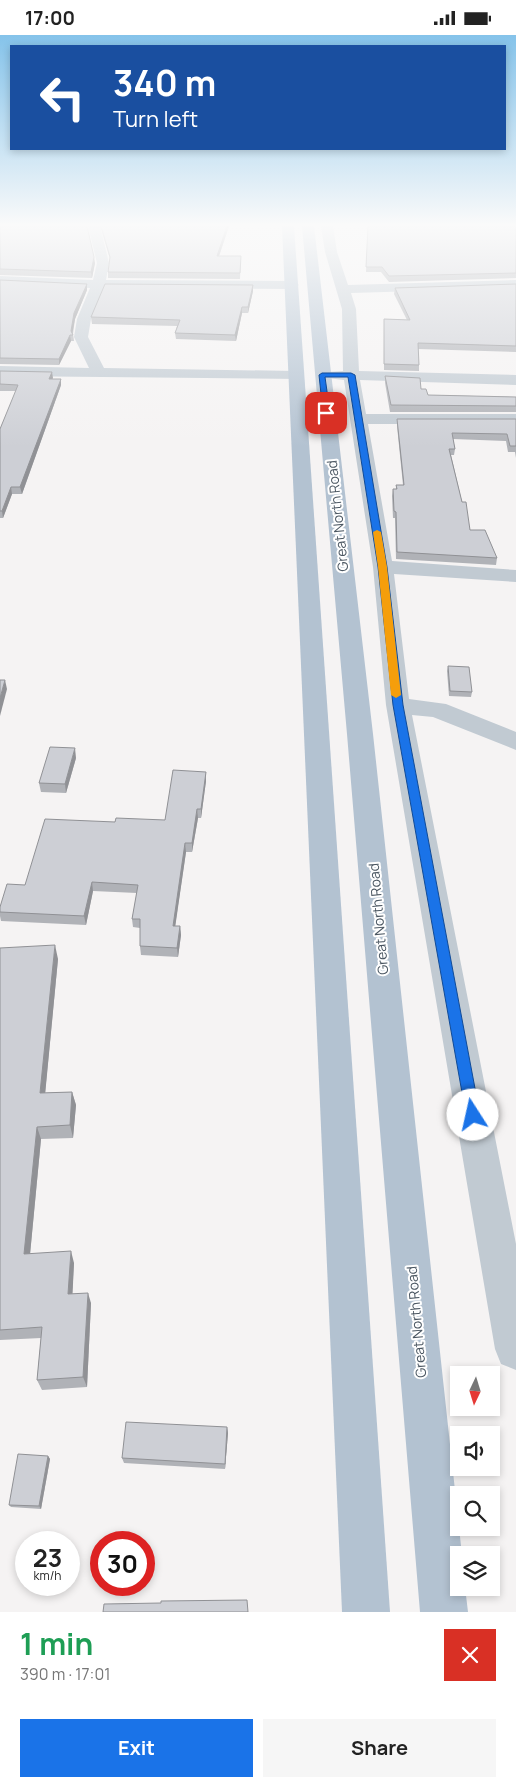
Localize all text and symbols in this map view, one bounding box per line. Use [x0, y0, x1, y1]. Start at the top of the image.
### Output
text: 17:00 [25, 5, 75, 31]
text: 340 m [113, 59, 216, 107]
icon: left [30, 65, 95, 130]
text: Turn left [113, 104, 198, 134]
pin [305, 392, 347, 434]
icon: arrive [312, 399, 340, 427]
street label: Great North Road [322, 459, 352, 573]
street label: Great North Road [364, 862, 392, 976]
position arrow [446, 1088, 498, 1140]
street label: Great North Road [402, 1265, 430, 1379]
north arrow [450, 1366, 500, 1416]
map controls [450, 1366, 500, 1596]
button: sound [450, 1426, 500, 1476]
button: search [450, 1486, 500, 1536]
speed limit sign: 30 [90, 1531, 155, 1596]
text: 23 [33, 1540, 62, 1575]
button: layers [450, 1546, 500, 1596]
text: km/h [34, 1567, 61, 1584]
text: 1 min [20, 1623, 93, 1664]
button: close [444, 1629, 496, 1681]
text: 390 m · 17:01 [20, 1663, 110, 1685]
button: Exit [20, 1719, 253, 1777]
button: Share [263, 1719, 496, 1777]

